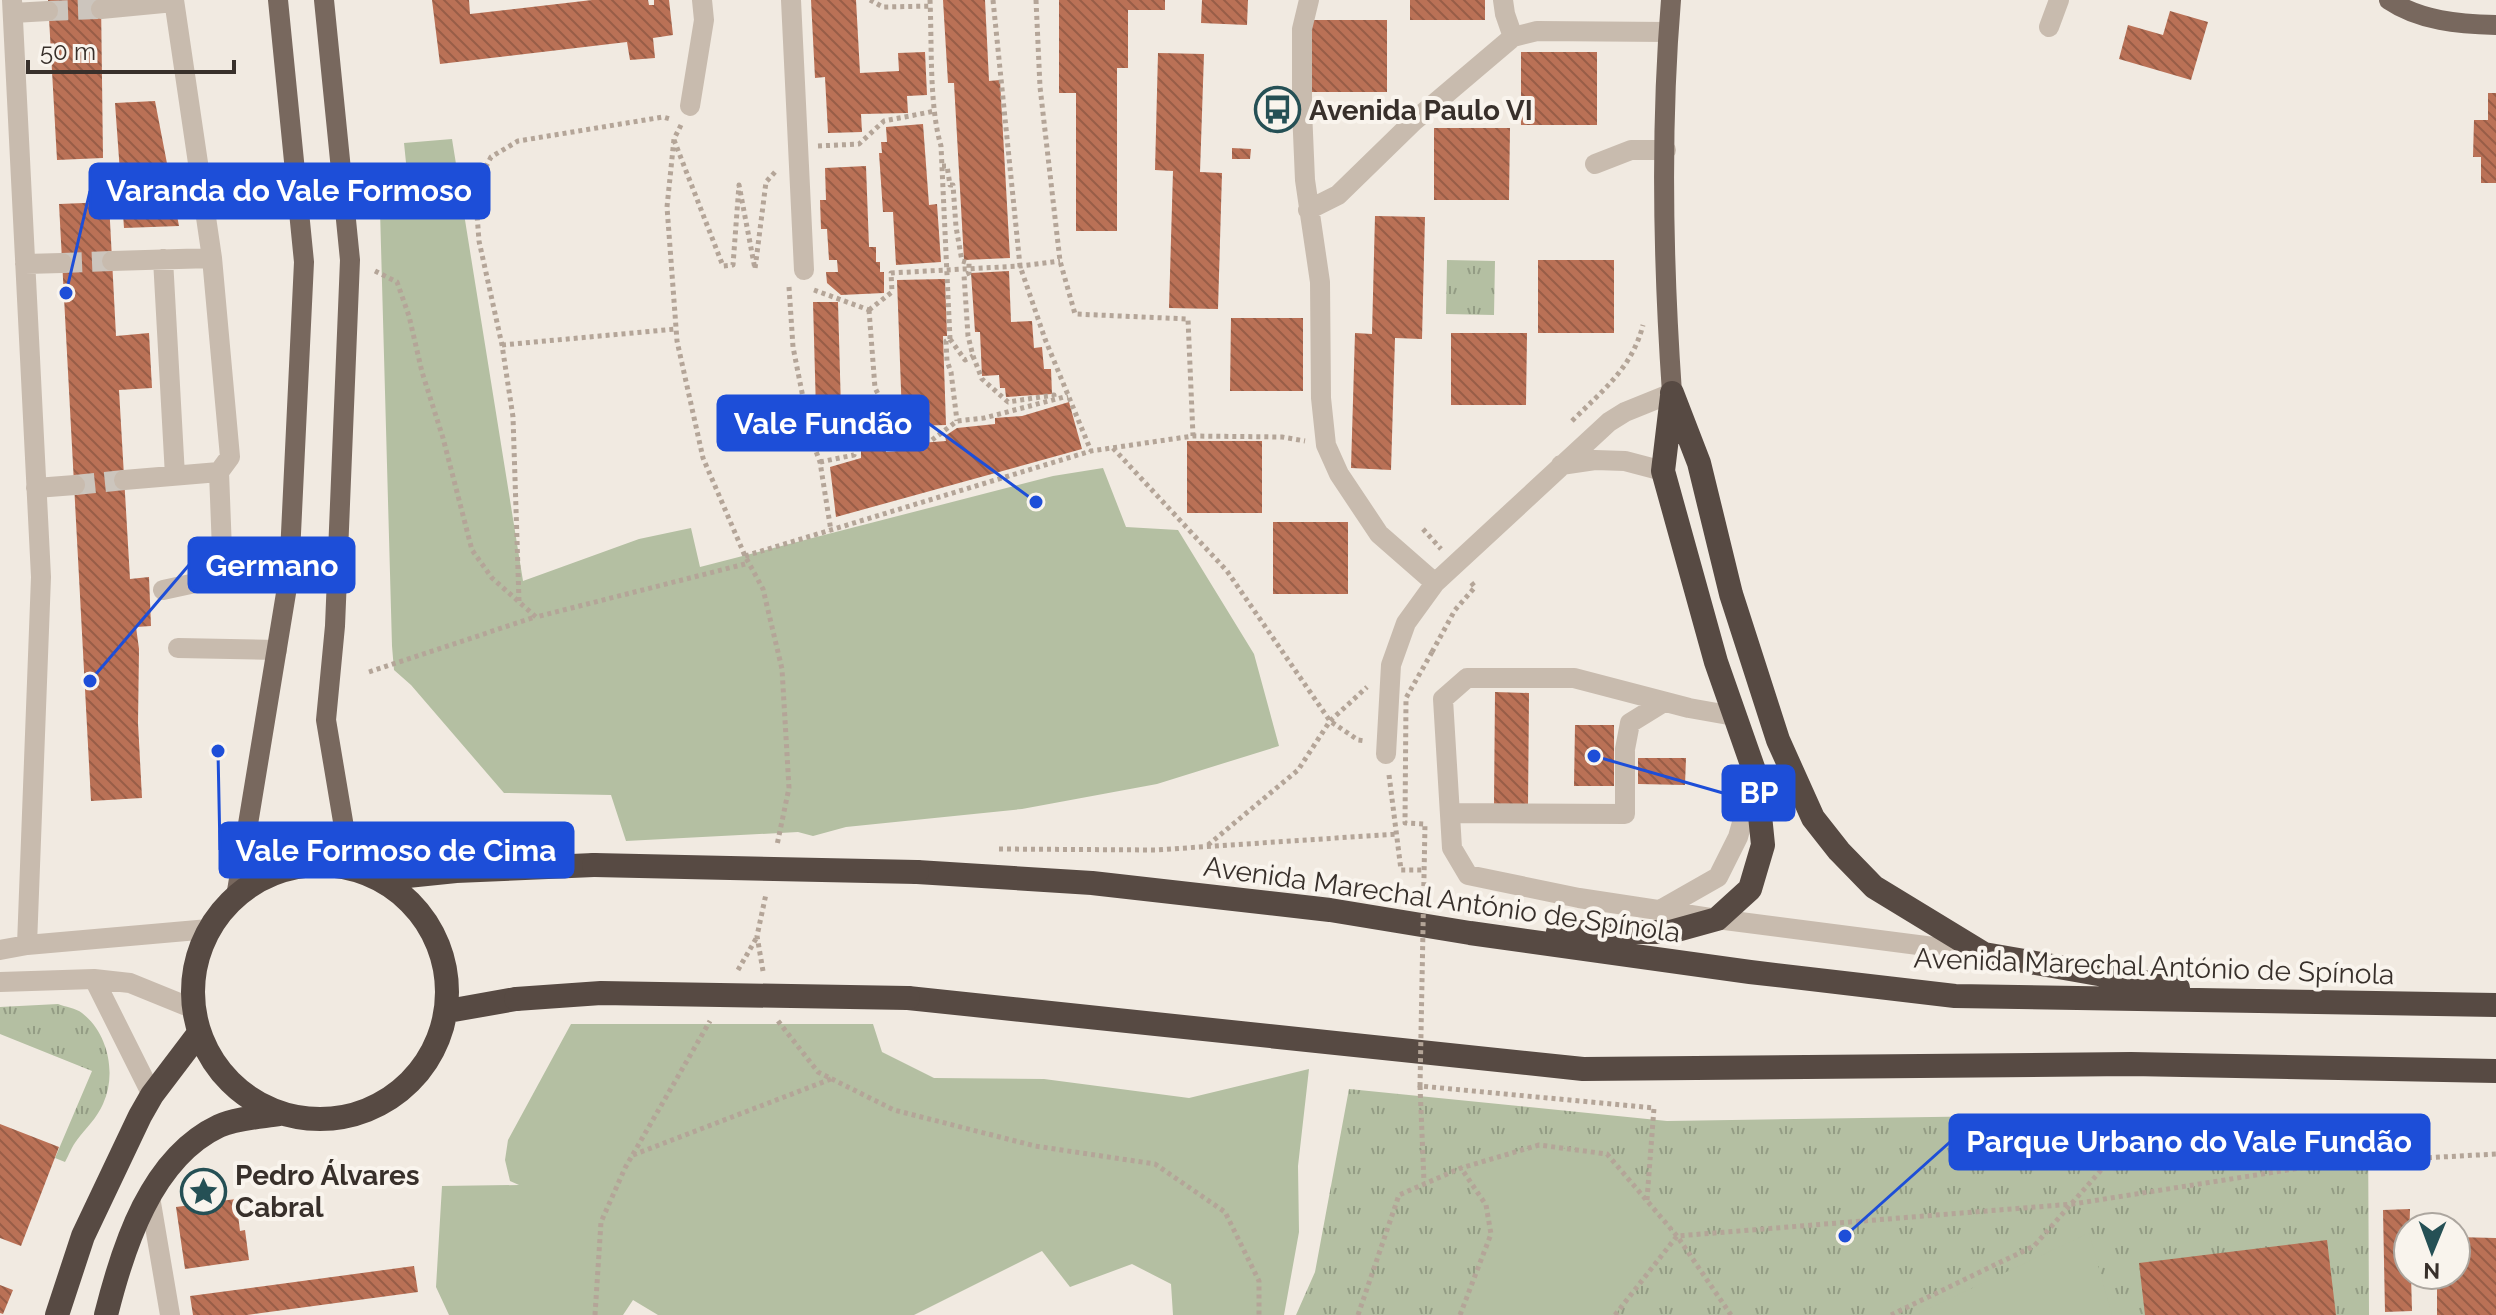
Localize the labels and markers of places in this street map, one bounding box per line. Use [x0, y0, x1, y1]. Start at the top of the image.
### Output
bus stop icon: Avenida Paulo VI [1254, 86, 1302, 134]
place label: Avenida Paulo VI [1309, 94, 1533, 127]
callout: Varanda do Vale Formoso [90, 164, 489, 218]
callout: Vale Fundão [718, 396, 928, 450]
callout: Germano [189, 538, 354, 592]
callout: BP [1723, 766, 1794, 820]
callout: Vale Formoso de Cima [220, 823, 573, 877]
callout: Parque Urbano do Vale Fundão [1950, 1115, 2429, 1169]
place label: Pedro Álvares Cabral [235, 1159, 420, 1224]
place icon: Pedro Álvares Cabral [180, 1167, 228, 1215]

